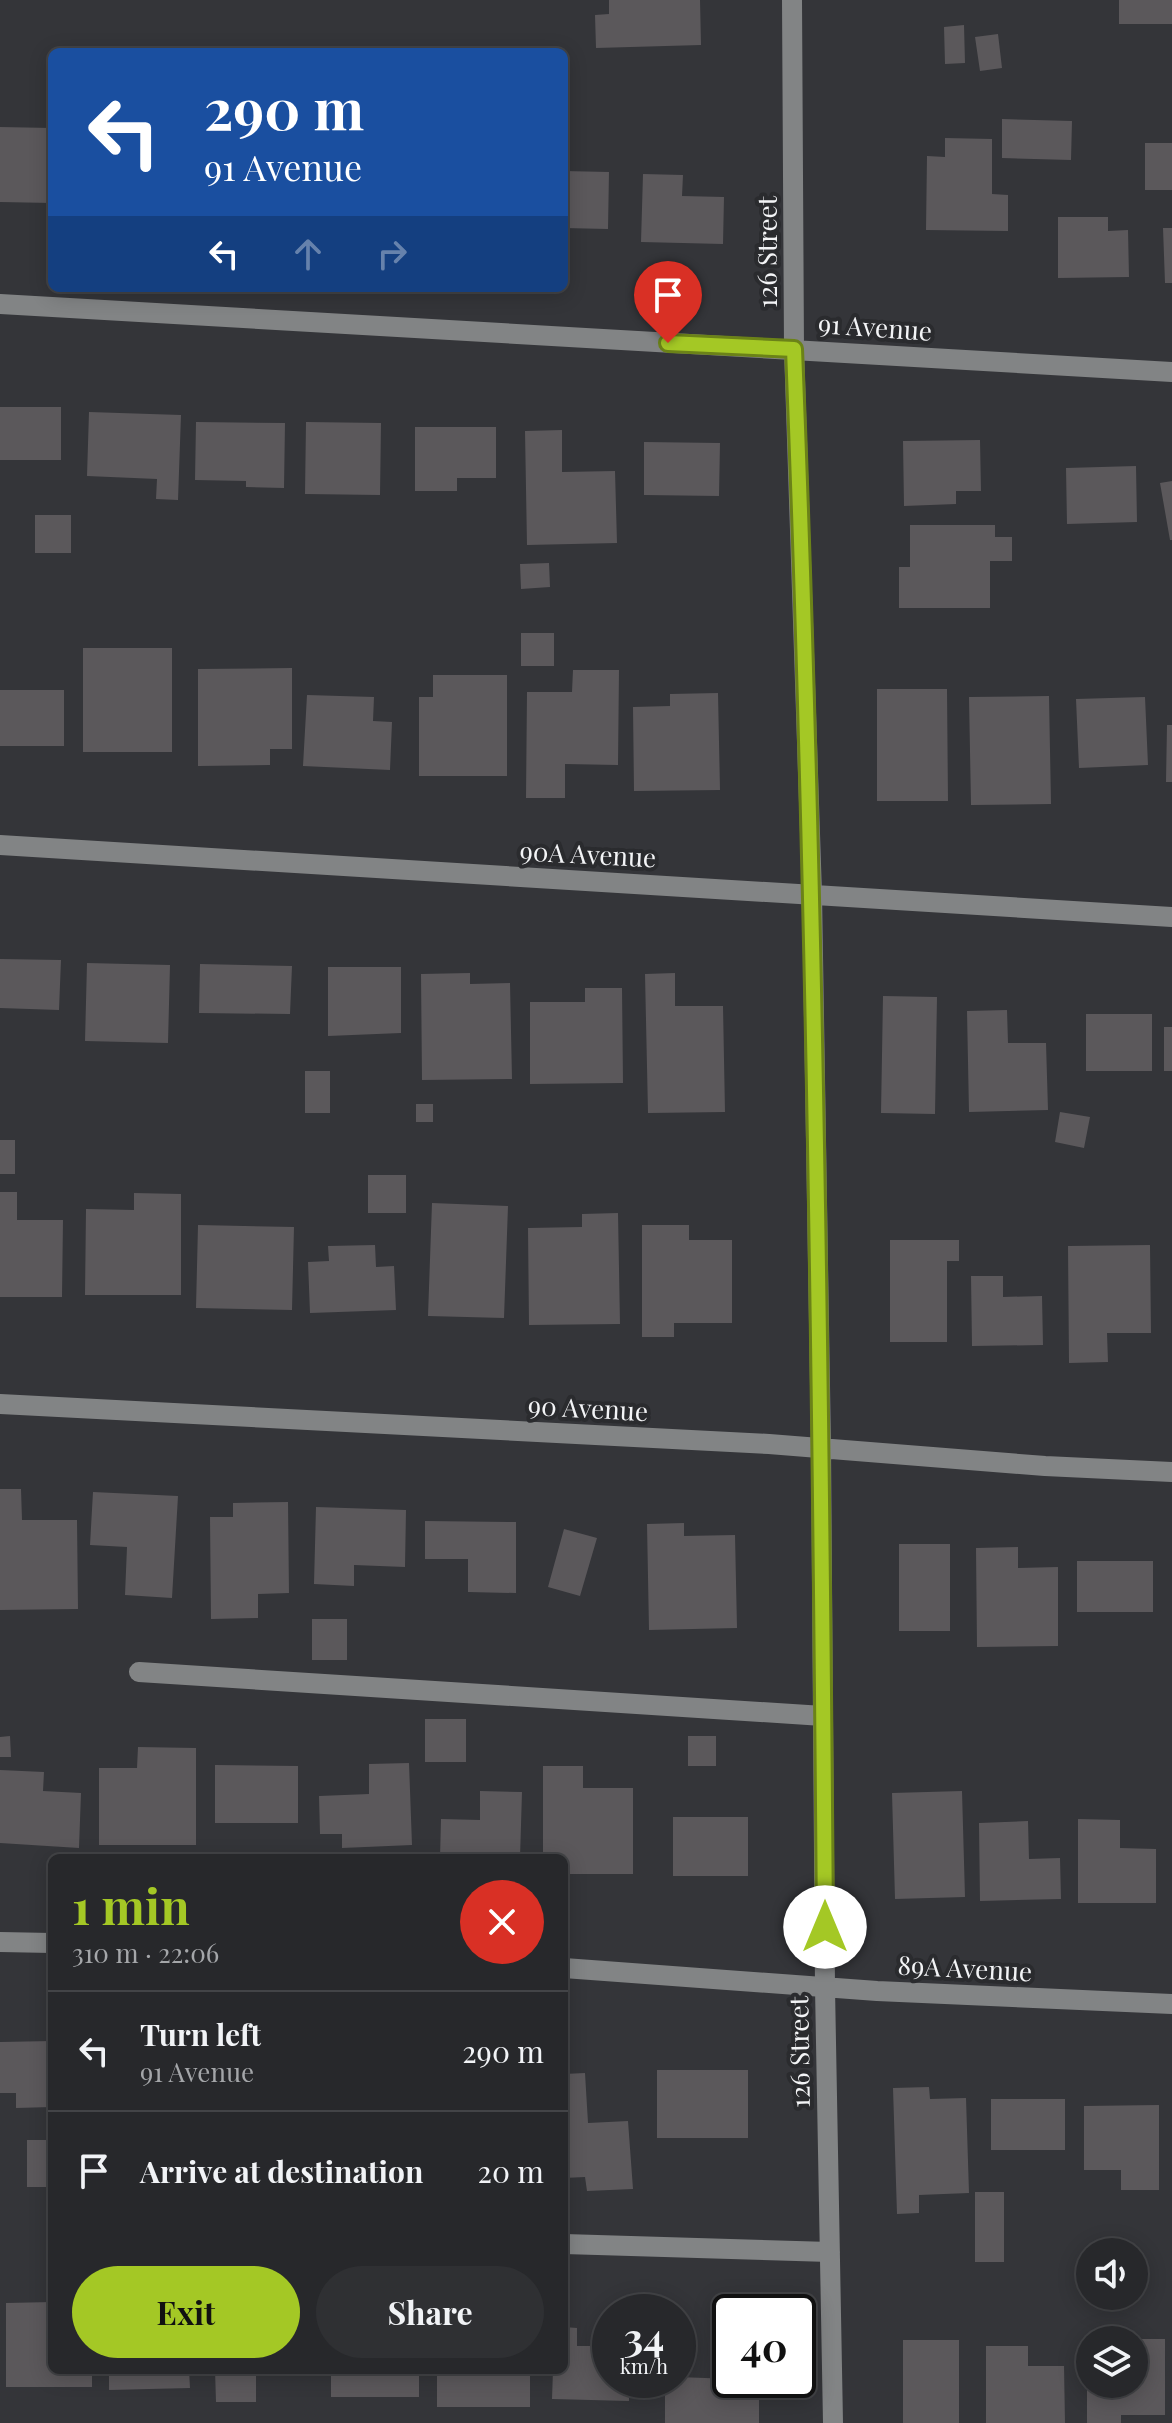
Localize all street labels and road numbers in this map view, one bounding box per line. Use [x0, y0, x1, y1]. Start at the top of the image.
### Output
street label: 126 Street [749, 195, 784, 308]
street label: 91 Avenue [817, 305, 933, 348]
street label: 90A Avenue [519, 832, 657, 875]
street label: 90 Avenue [527, 1387, 649, 1428]
street label: 89A Avenue [897, 1947, 1033, 1988]
street label: 126 Street [780, 1995, 817, 2108]

